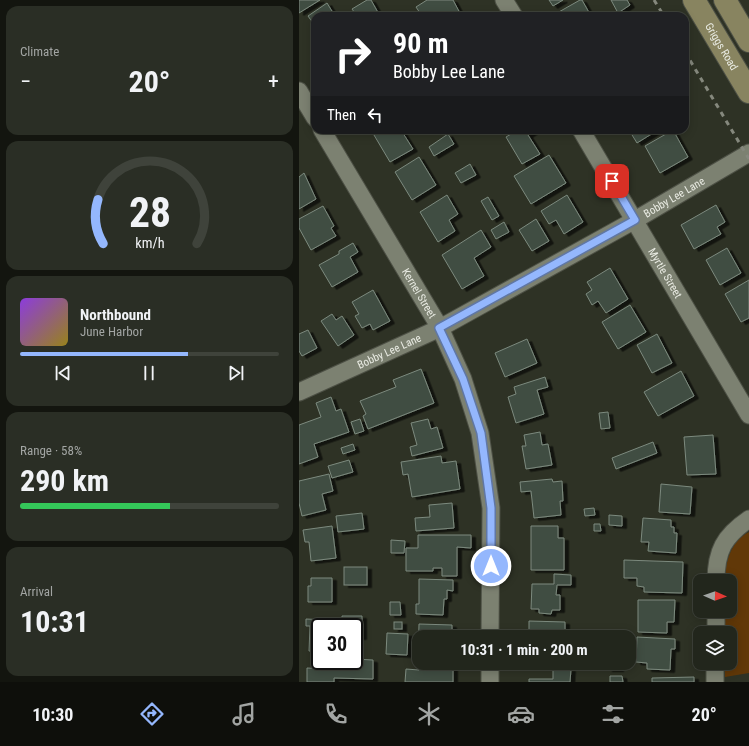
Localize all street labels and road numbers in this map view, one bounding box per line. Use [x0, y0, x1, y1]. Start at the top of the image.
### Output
street label: Griggs Road [702, 21, 740, 73]
street label: Bobby Lee Lane [641, 175, 707, 220]
street label: Myrtle Street [645, 246, 685, 301]
street label: Kernel Street [399, 266, 439, 321]
street label: Bobby Lee Lane [355, 331, 423, 372]

